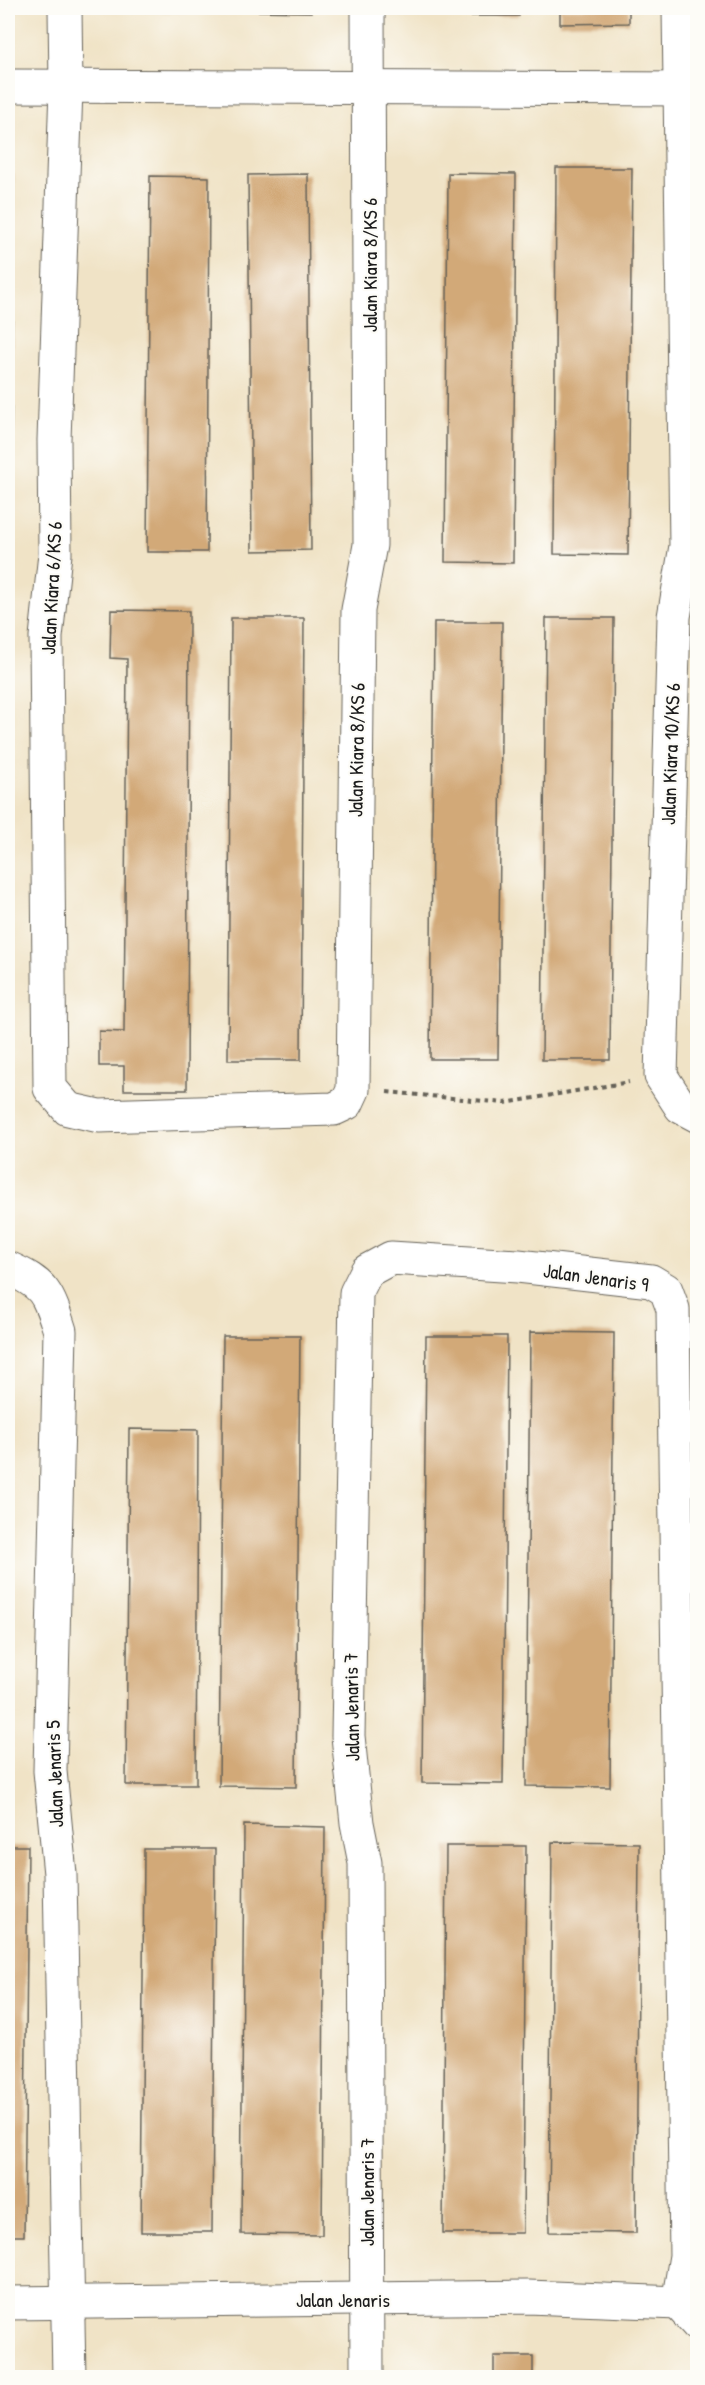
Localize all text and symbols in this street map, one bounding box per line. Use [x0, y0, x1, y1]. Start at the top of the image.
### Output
street label: Jalan Kiara 8/KS 6 [356, 198, 383, 332]
street label: Jalan Kiara 6/KS 6 [34, 521, 68, 655]
street label: Jalan Kiara 8/KS 6 [341, 683, 371, 817]
street label: Jalan Kiara 10/KS 6 [654, 683, 686, 825]
street label: Jalan Jenaris 9 [542, 1256, 650, 1298]
street label: Jalan Jenaris 7 [337, 1652, 365, 1762]
street label: Jalan Jenaris 5 [39, 1719, 69, 1828]
street label: Jalan Jenaris 7 [353, 2138, 380, 2246]
street label: Jalan Jenaris [296, 2286, 390, 2313]

